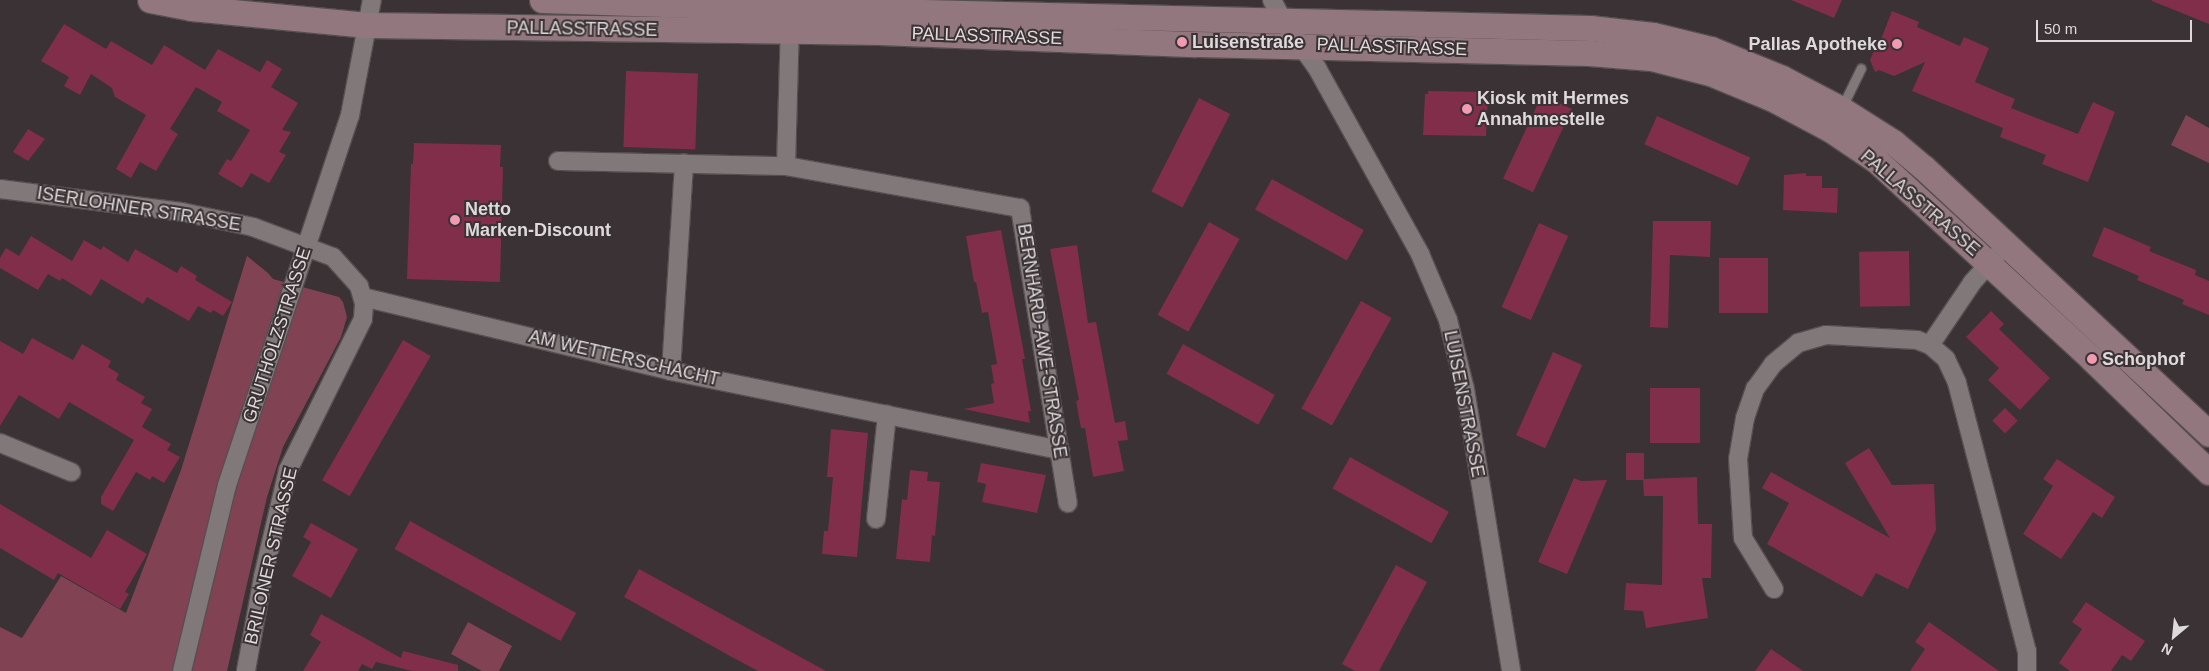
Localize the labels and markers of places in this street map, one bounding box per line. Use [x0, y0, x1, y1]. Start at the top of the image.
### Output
place label: Luisenstraße [1192, 31, 1304, 53]
place label: Pallas Apotheke [1748, 33, 1887, 55]
marker: Luisenstraße [1176, 36, 1188, 48]
marker: Pallas Apotheke [1891, 38, 1903, 50]
place label: Kiosk mit Hermes Annahmestelle [1477, 88, 1629, 130]
marker: Kiosk mit Hermes Annahmestelle [1461, 103, 1473, 115]
place label: Netto Marken-Discount [465, 199, 611, 242]
marker: Netto Marken-Discount [449, 214, 461, 226]
place label: Schophof [2102, 348, 2185, 370]
marker: Schophof [2086, 353, 2098, 365]

